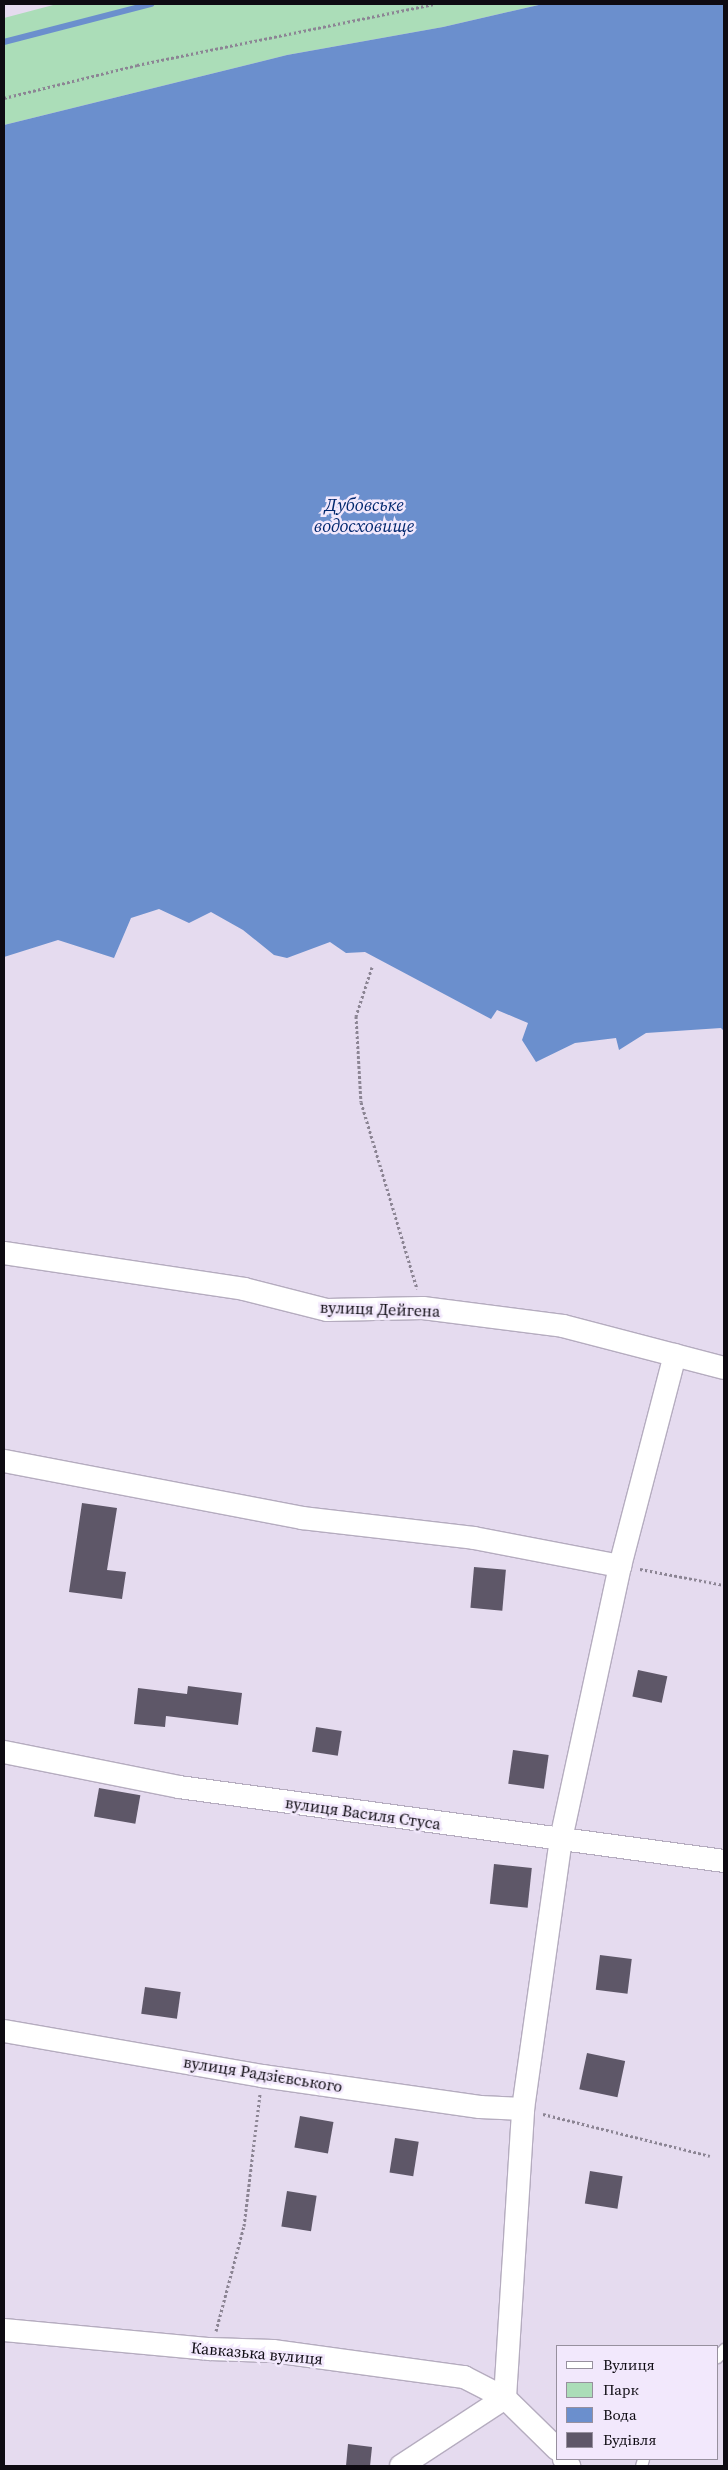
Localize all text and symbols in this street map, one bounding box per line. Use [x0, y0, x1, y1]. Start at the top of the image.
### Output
water label: Дубовське водосховище [314, 495, 414, 538]
street label: вулиця Дейгена [320, 1297, 440, 1321]
street label: вулиця Василя Стуса [284, 1793, 442, 1833]
street label: вулиця Радзієвського [182, 2052, 344, 2096]
street label: Кавказька вулиця [190, 2338, 324, 2368]
legend [556, 2345, 718, 2460]
text: Вулиця [603, 2354, 655, 2375]
text: Парк [603, 2379, 639, 2400]
text: Вода [603, 2404, 637, 2425]
text: Будівля [603, 2429, 656, 2450]

